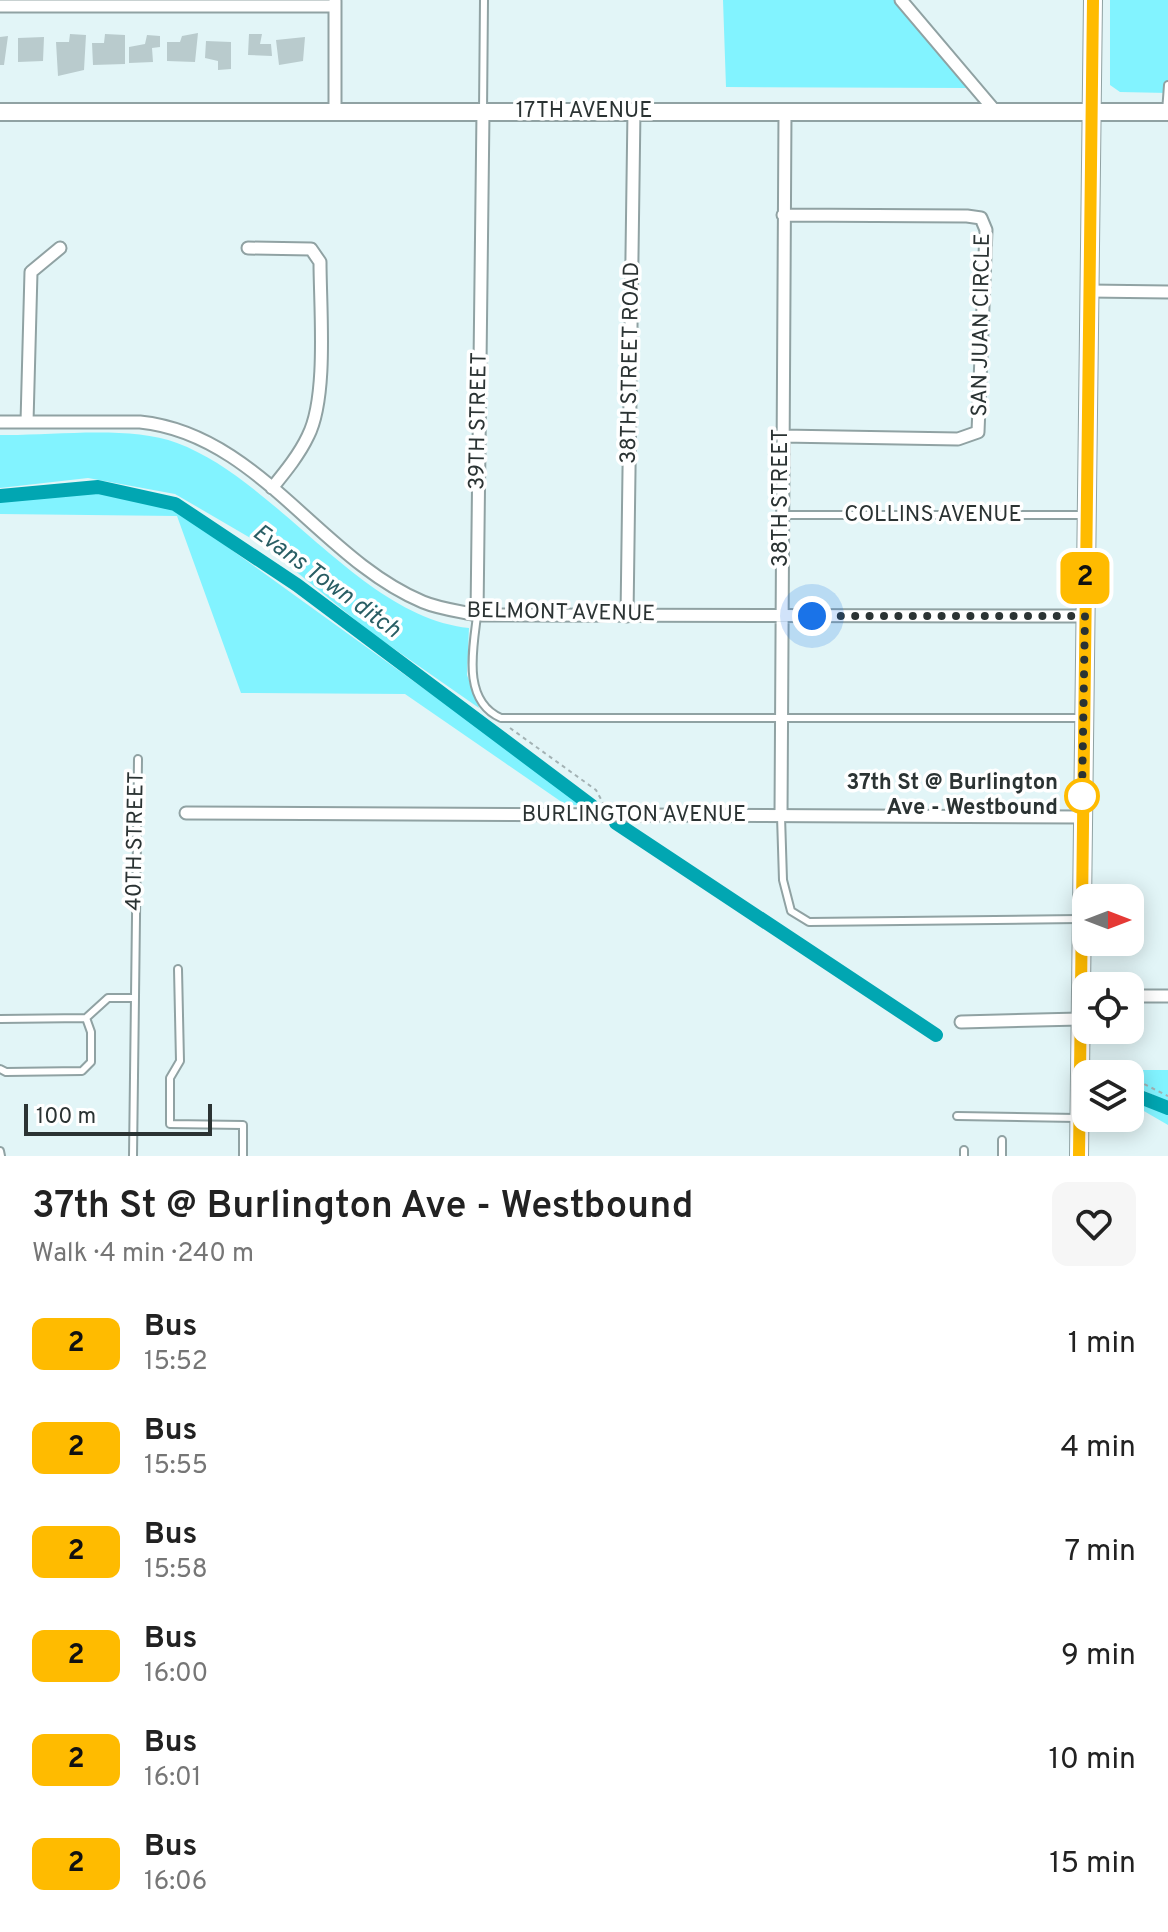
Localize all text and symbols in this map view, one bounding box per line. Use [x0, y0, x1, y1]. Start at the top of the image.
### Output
street label: 17TH AVENUE [516, 98, 652, 125]
street label: SAN JUAN CIRCLE [967, 233, 997, 417]
street label: 38TH STREET ROAD [616, 262, 646, 464]
street label: 39TH STREET [464, 352, 494, 490]
street label: 38TH STREET [768, 429, 795, 567]
street label: COLLINS AVENUE [844, 502, 1022, 529]
water label: Evans Town ditch [246, 518, 406, 646]
line badge: 2 [1059, 552, 1111, 604]
text: 2 [1076, 560, 1094, 596]
your location [792, 596, 832, 636]
street label: BELMONT AVENUE [466, 598, 656, 628]
place label: 37th St @ Burlington Ave - Westbound [846, 770, 1058, 822]
street label: 40TH STREET [121, 771, 151, 911]
marker: 37th St @ Burlington Ave - Westbound [1065, 779, 1099, 813]
street label: BURLINGTON AVENUE [522, 802, 746, 829]
north arrow [1072, 884, 1144, 956]
map controls [1072, 884, 1144, 1132]
button: locate [1072, 972, 1144, 1044]
button: layers [1072, 1060, 1144, 1132]
scale bar [24, 1100, 212, 1136]
text: 100 m [36, 1104, 96, 1131]
button: heart [1052, 1182, 1136, 1266]
text: 37th St @ Burlington Ave - Westbound [32, 1183, 694, 1232]
text: Walk · 4 min · 240 m [32, 1238, 254, 1271]
text: Bus [144, 1309, 197, 1346]
text: 2 [67, 1326, 85, 1362]
text: 1 min [1068, 1326, 1136, 1363]
text: 15:52 [144, 1346, 208, 1379]
text: Bus [144, 1413, 197, 1450]
text: 2 [67, 1430, 85, 1466]
text: 4 min [1060, 1430, 1136, 1467]
text: 15:55 [144, 1450, 208, 1483]
text: Bus [144, 1517, 197, 1554]
text: 2 [67, 1534, 85, 1570]
text: 7 min [1065, 1534, 1136, 1571]
text: 15:58 [144, 1554, 208, 1587]
text: Bus [144, 1621, 197, 1658]
text: 2 [67, 1638, 85, 1674]
text: 9 min [1061, 1638, 1136, 1675]
text: 16:00 [144, 1658, 208, 1691]
text: Bus [144, 1725, 197, 1762]
text: 2 [67, 1742, 85, 1778]
text: 10 min [1049, 1742, 1136, 1779]
text: 16:01 [144, 1762, 201, 1795]
text: Bus [144, 1829, 197, 1866]
text: 2 [67, 1846, 85, 1882]
text: 15 min [1049, 1846, 1136, 1883]
text: 16:06 [144, 1866, 207, 1899]

